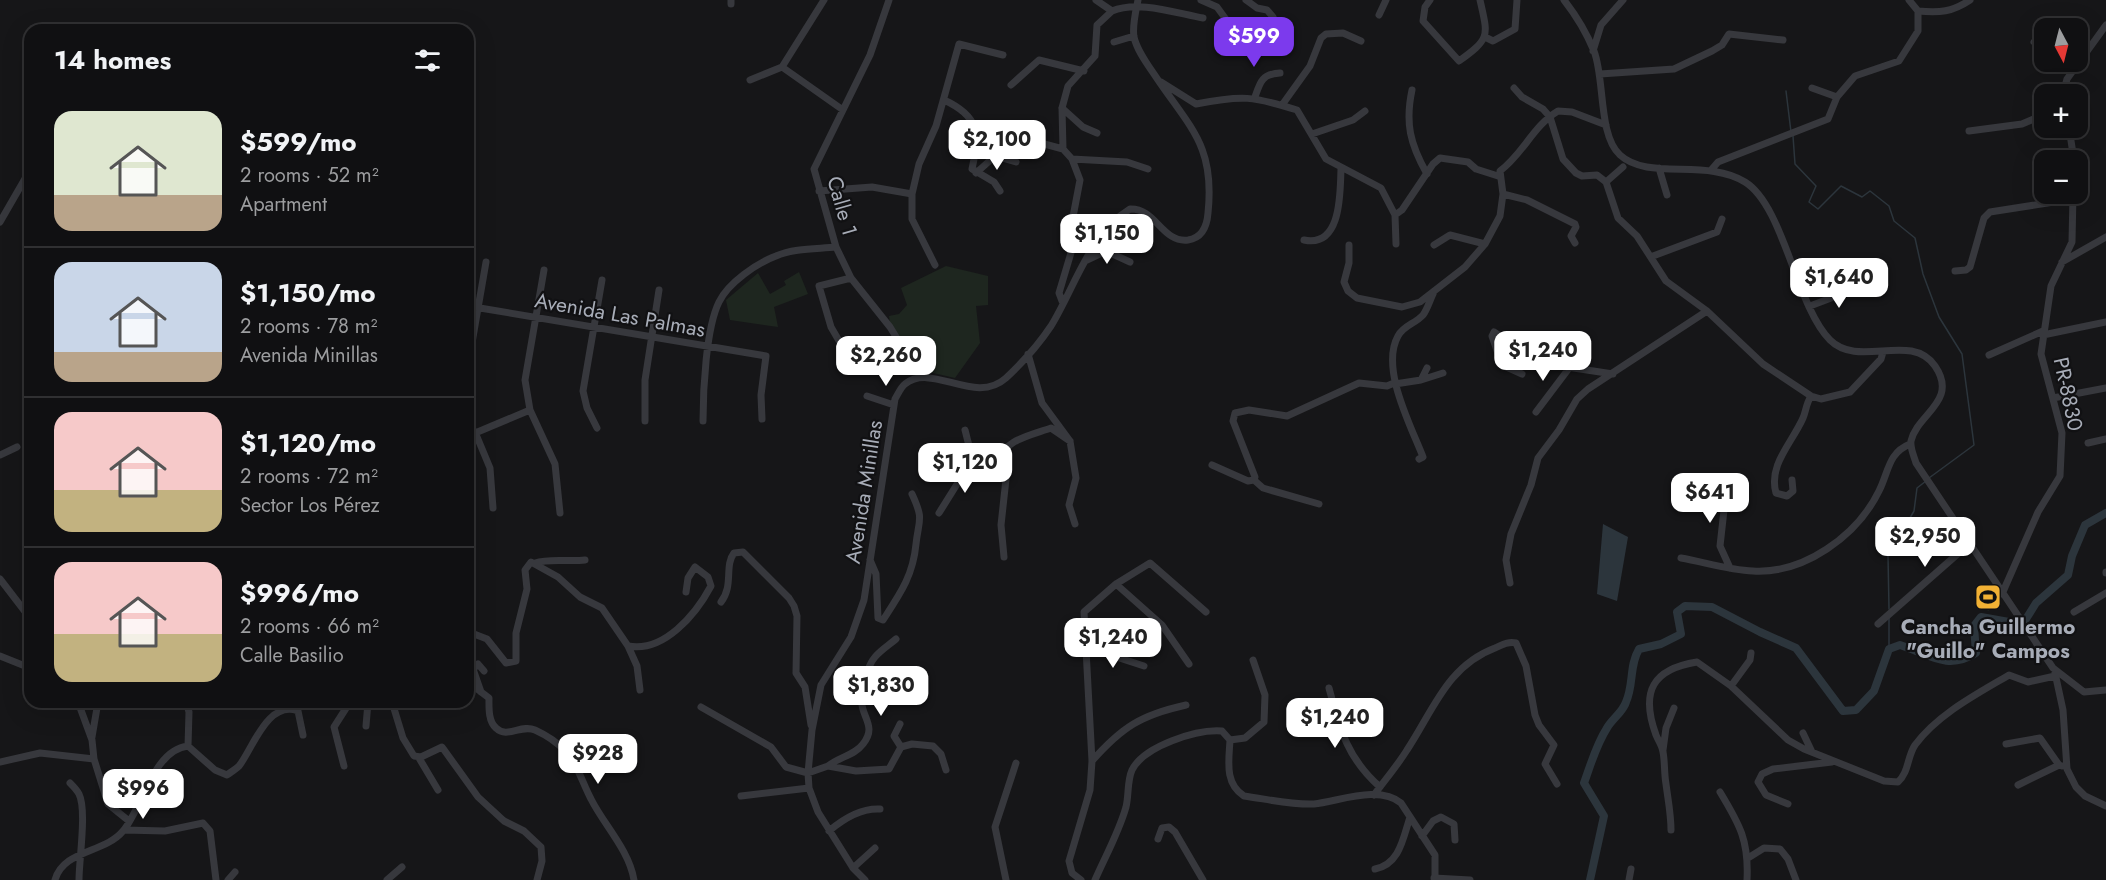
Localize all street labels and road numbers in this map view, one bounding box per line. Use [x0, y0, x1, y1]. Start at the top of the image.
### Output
street label: Calle 1 [819, 173, 865, 239]
street label: Avenida Las Palmas [532, 285, 708, 345]
street label: PR-8830 [2046, 354, 2090, 434]
street label: Avenida Minillas [838, 418, 890, 566]

